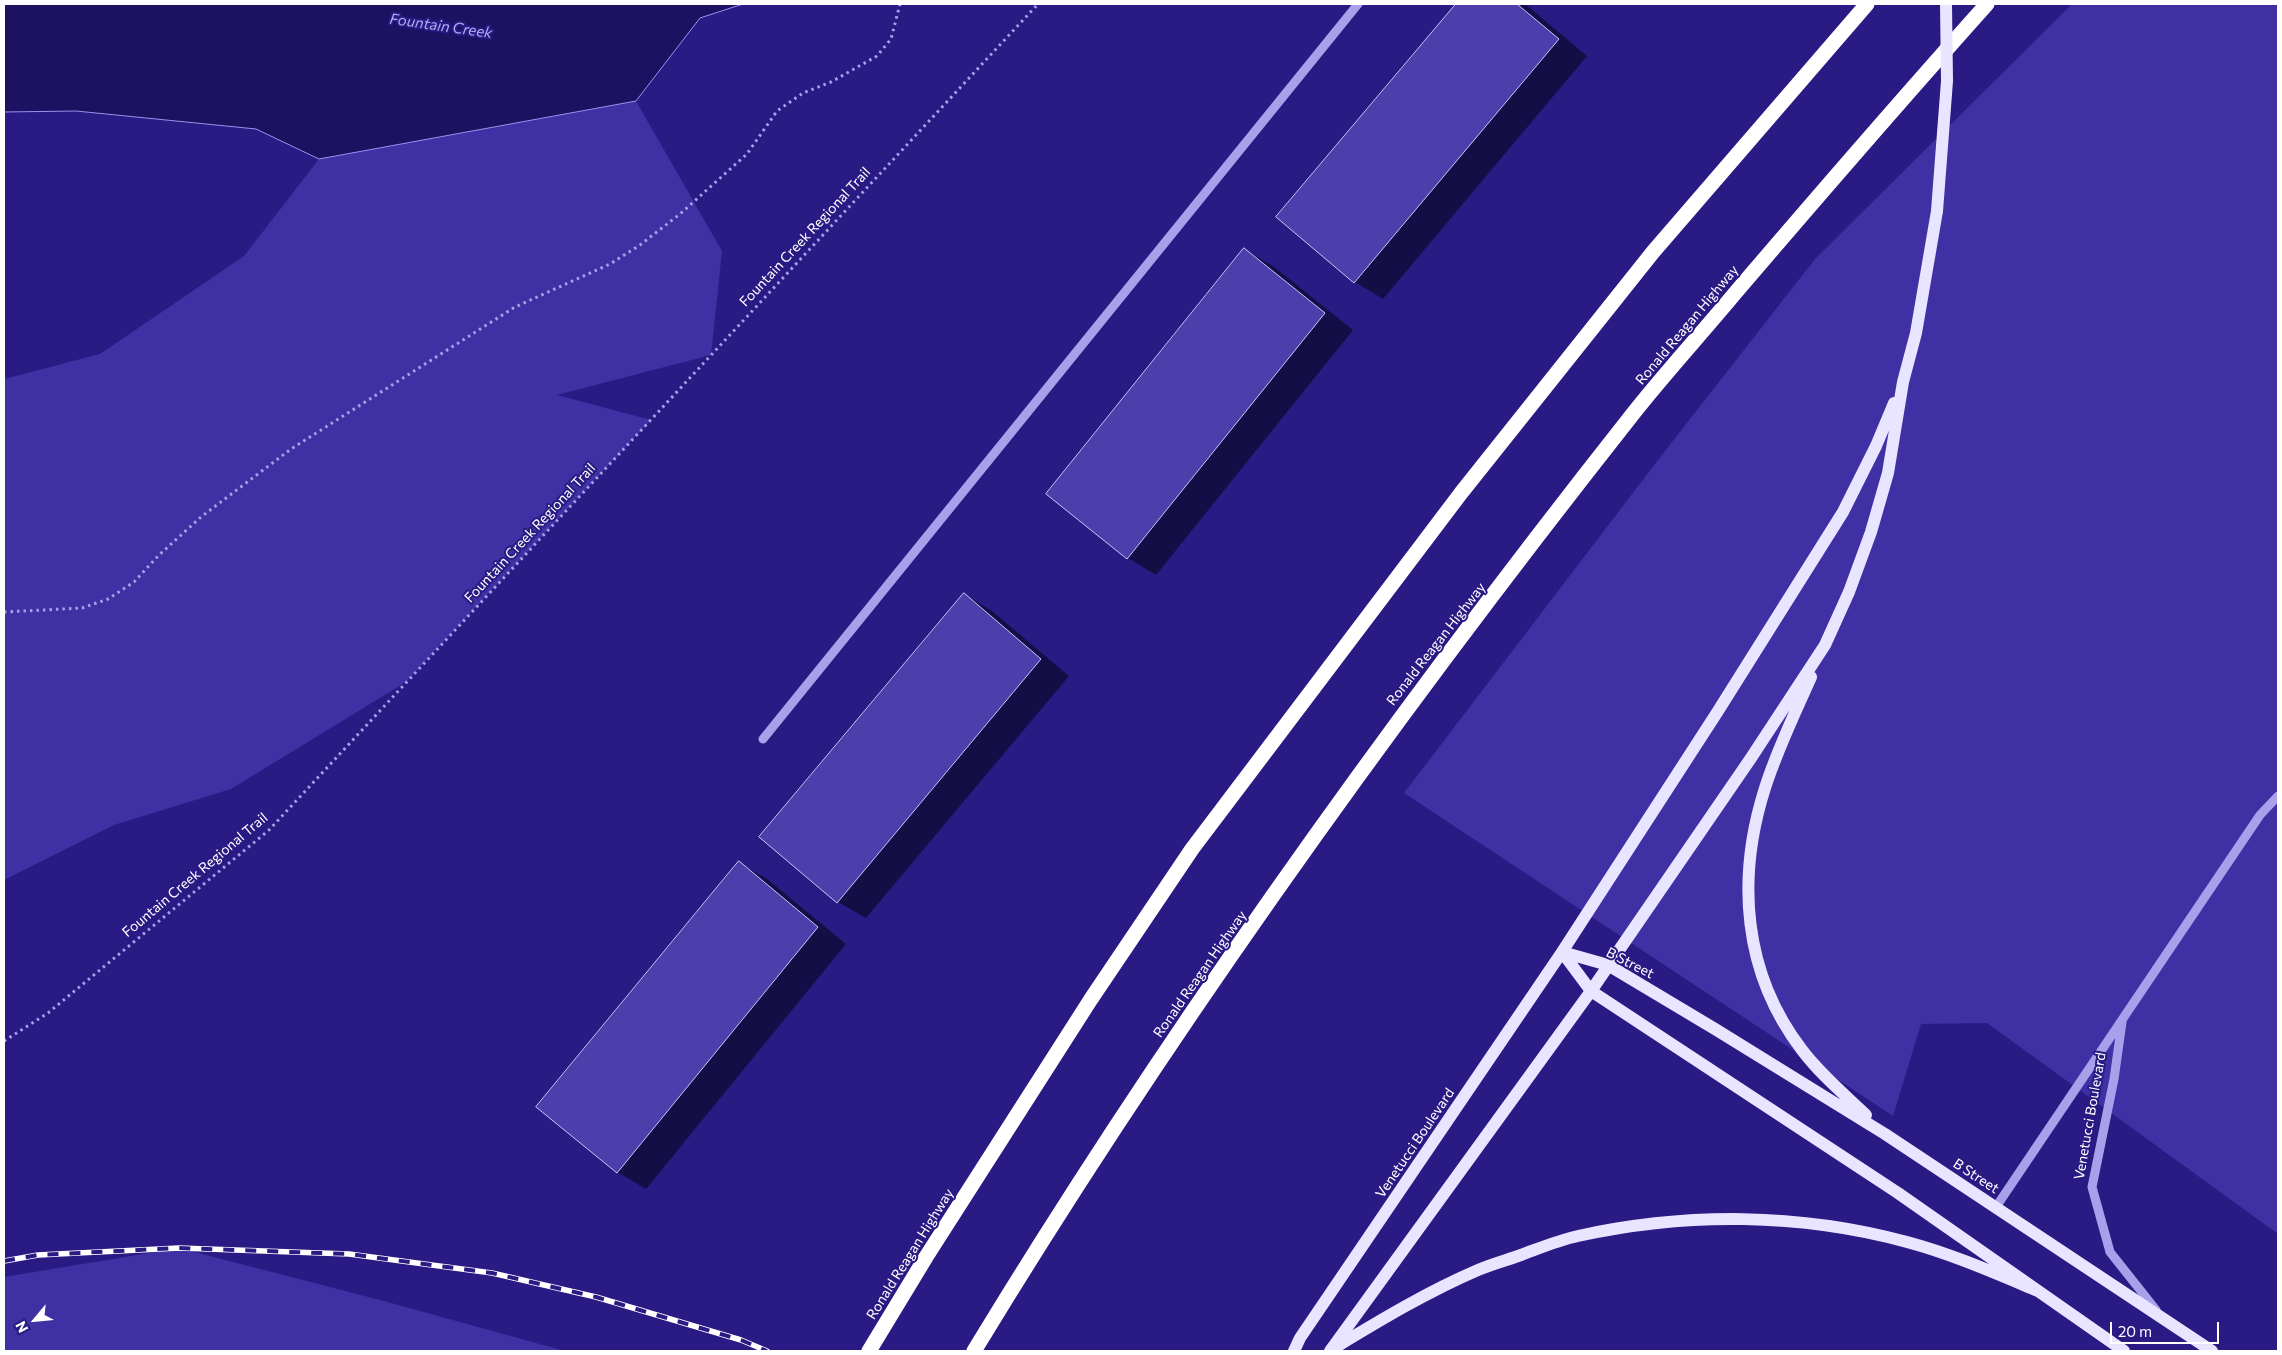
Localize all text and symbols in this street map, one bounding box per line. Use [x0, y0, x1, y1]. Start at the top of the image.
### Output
water label: Fountain Creek [389, 10, 493, 42]
street label: Fountain Creek Regional Trail [736, 164, 874, 310]
street label: Ronald Reagan Highway [1632, 262, 1742, 388]
street label: Fountain Creek Regional Trail [461, 460, 599, 606]
street label: Ronald Reagan Highway [1383, 579, 1489, 709]
street label: Fountain Creek Regional Trail [119, 809, 271, 941]
street label: Ronald Reagan Highway [1150, 907, 1250, 1041]
street label: B Street [1603, 944, 1657, 982]
street label: Venetucci Boulevard [2071, 1051, 2109, 1181]
street label: Venetucci Boulevard [1372, 1085, 1458, 1201]
street label: B Street [1950, 1155, 2002, 1197]
street label: Ronald Reagan Highway [863, 1185, 957, 1323]
north arrow [10, 1295, 60, 1345]
scale bar [2112, 1312, 2221, 1344]
text: N [11, 1319, 31, 1336]
text: 20 m [2118, 1322, 2152, 1340]

